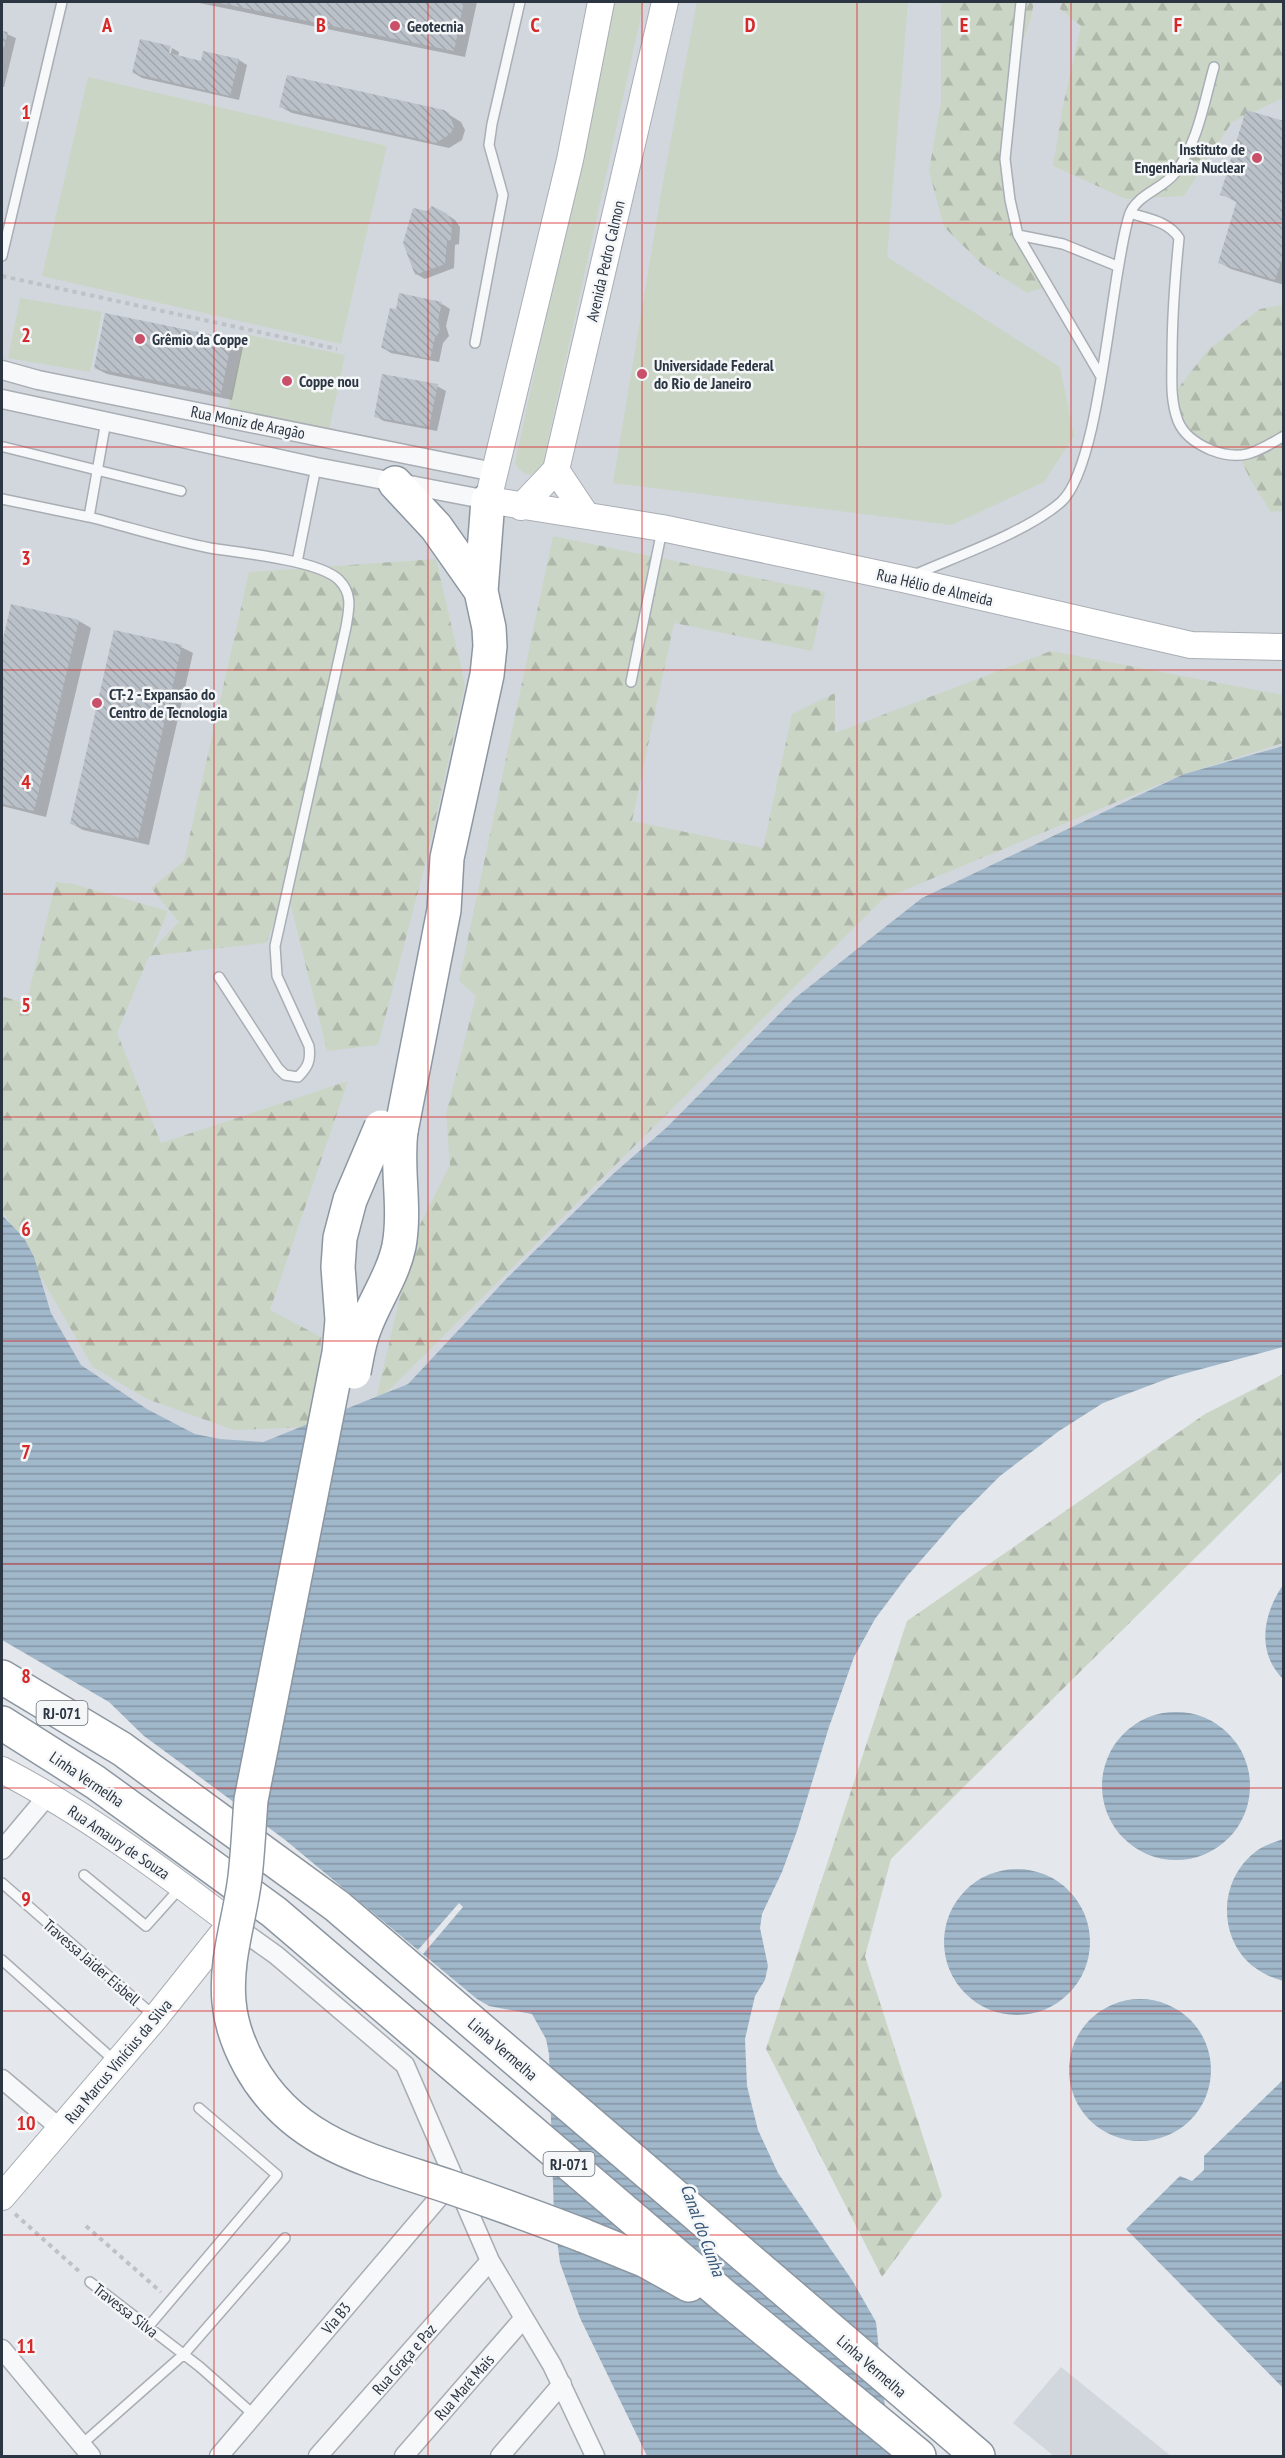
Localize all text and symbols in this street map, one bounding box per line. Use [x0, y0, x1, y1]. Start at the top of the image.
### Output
text: A [101, 12, 113, 38]
text: B [316, 12, 326, 38]
text: C [530, 12, 540, 38]
text: D [745, 12, 756, 38]
text: E [960, 12, 968, 38]
text: F [1174, 12, 1182, 38]
place label: Geotecnia [407, 16, 464, 36]
marker: Geotecnia [388, 19, 402, 33]
text: 1 [21, 99, 31, 125]
place label: Instituto de Engenharia Nuclear [1134, 139, 1245, 177]
marker: Instituto de Engenharia Nuclear [1250, 151, 1264, 165]
street label: Avenida Pedro Calmon [581, 198, 629, 324]
text: 2 [21, 322, 31, 348]
place label: Grêmio da Coppe [152, 329, 248, 349]
marker: Grêmio da Coppe [133, 332, 147, 346]
place label: Universidade Federal do Rio de Janeiro [654, 355, 774, 393]
marker: Universidade Federal do Rio de Janeiro [635, 367, 649, 381]
place label: Coppe nou [299, 371, 359, 391]
marker: Coppe nou [280, 374, 294, 388]
street label: Rua Moniz de Aragão [189, 401, 307, 443]
text: 3 [21, 545, 31, 571]
street label: Rua Hélio de Almeida [875, 564, 995, 610]
place label: CT-2 - Expansão do Centro de Tecnologia [109, 684, 228, 722]
marker: CT-2 - Expansão do Centro de Tecnologia [90, 696, 104, 710]
text: 4 [21, 769, 31, 795]
text: 5 [21, 992, 31, 1018]
text: 6 [21, 1216, 31, 1242]
text: 7 [21, 1439, 31, 1465]
text: 8 [21, 1663, 31, 1689]
road number: RJ-071 [36, 1701, 88, 1725]
street label: Linha Vermelha [46, 1747, 128, 1811]
street label: Rua Amaury de Souza [64, 1801, 174, 1883]
text: 9 [21, 1886, 31, 1912]
street label: Travessa Jaider Eisbell [39, 1914, 145, 2010]
street label: Rua Marcus Vinícius da Silva [60, 1995, 176, 2127]
street label: Linha Vermelha [464, 2013, 542, 2085]
text: 10 [16, 2110, 36, 2136]
road number: RJ-071 [544, 2152, 594, 2176]
water label: Canal do Cunha [676, 2181, 731, 2280]
street label: Travessa Silva [90, 2279, 162, 2341]
street label: Via B3 [316, 2298, 355, 2339]
street label: Rua Graça e Paz [368, 2319, 440, 2399]
street label: Linha Vermelha [833, 2330, 911, 2402]
text: 11 [16, 2333, 36, 2359]
street label: Rua Maré Mais [430, 2350, 498, 2424]

